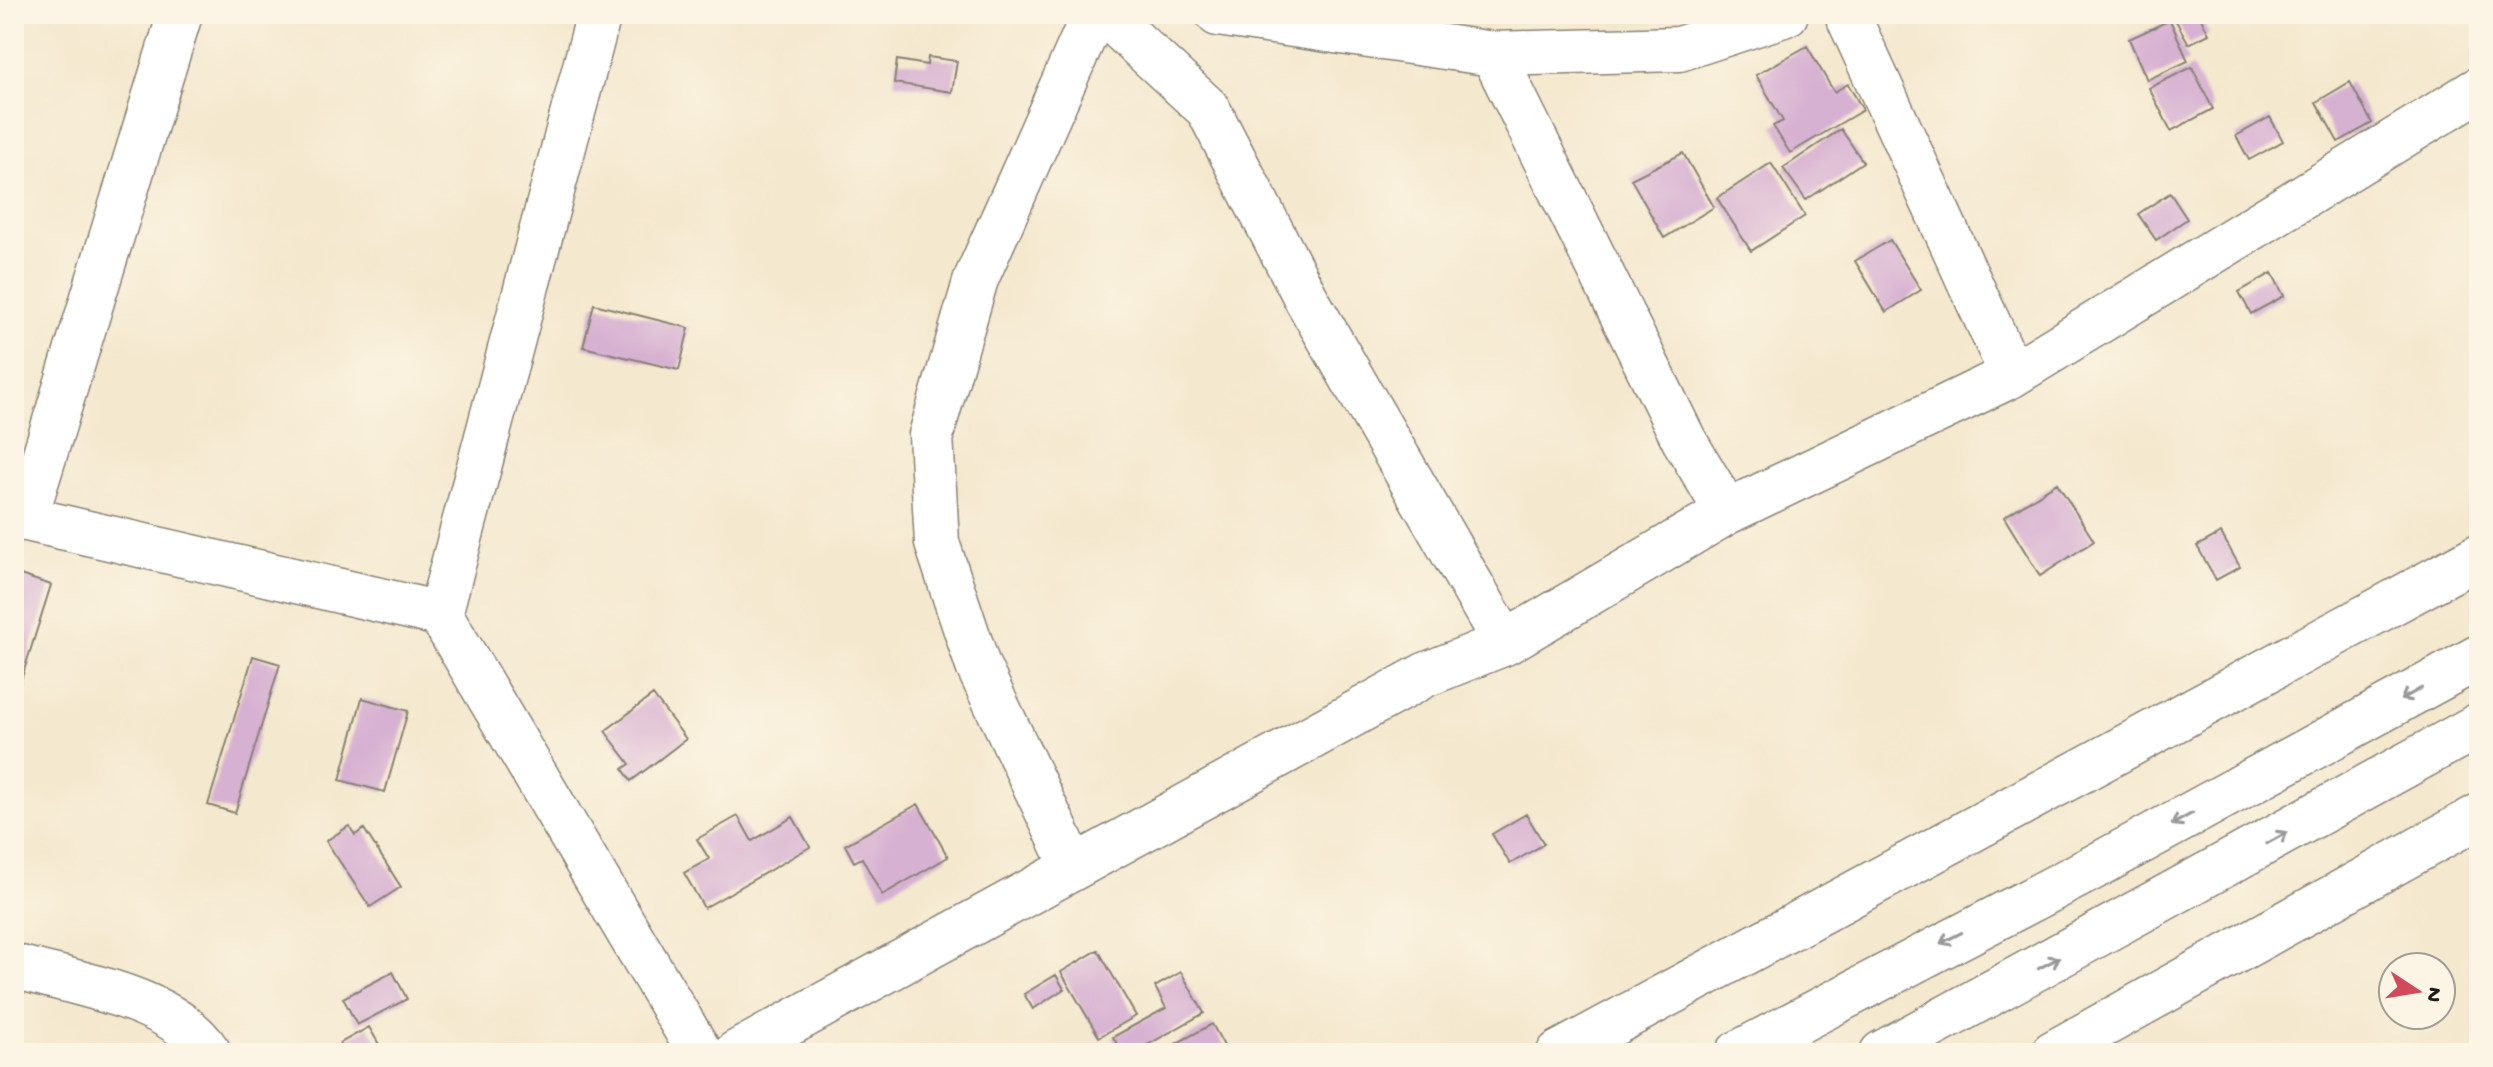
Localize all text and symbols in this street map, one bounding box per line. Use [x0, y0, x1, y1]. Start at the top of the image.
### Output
one-way arrow [2399, 687, 2423, 703]
one-way arrow [2171, 812, 2195, 827]
one-way arrow [2265, 830, 2289, 845]
one-way arrow [1940, 931, 1964, 947]
north arrow [2377, 951, 2457, 1031]
one-way arrow [2037, 954, 2060, 970]
text: N [2418, 985, 2447, 1004]

